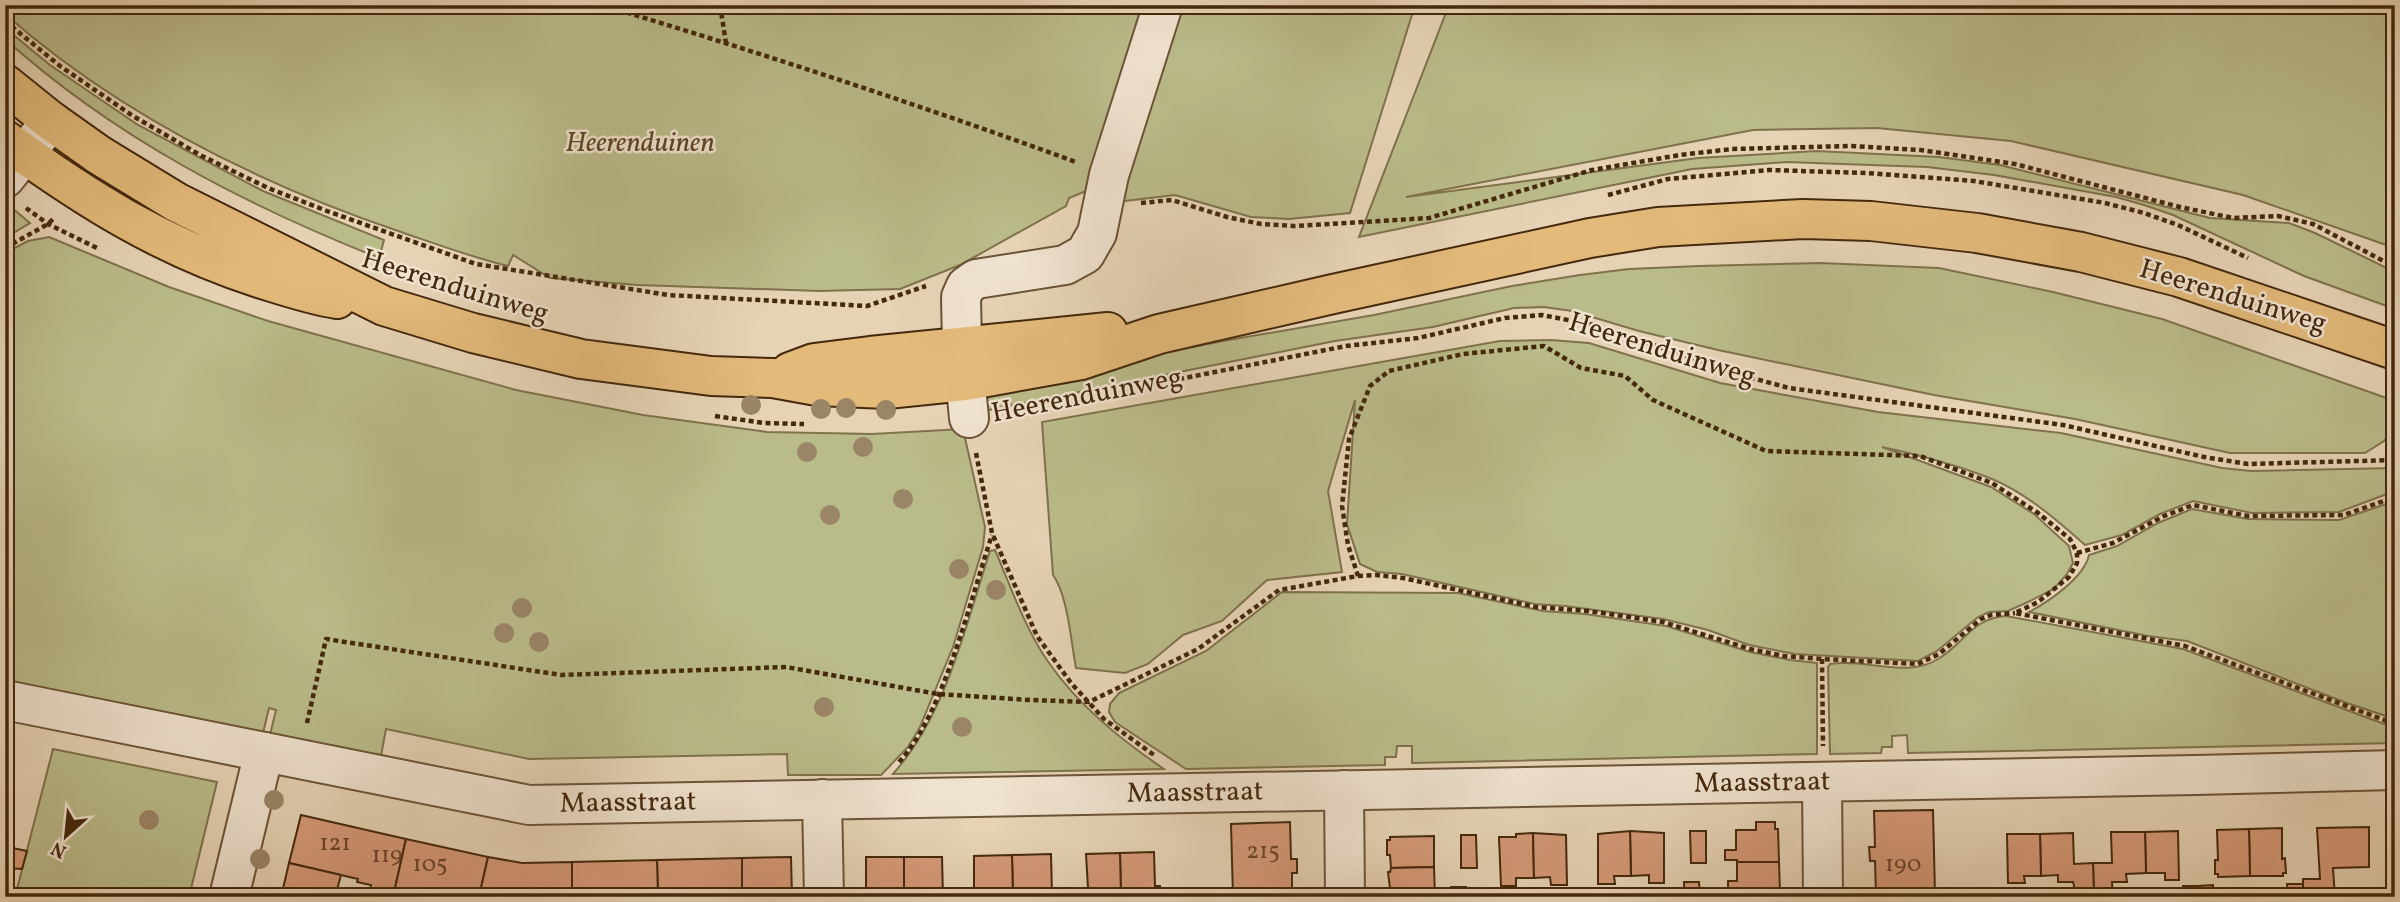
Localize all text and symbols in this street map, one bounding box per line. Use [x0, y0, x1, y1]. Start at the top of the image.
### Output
park label: Heerenduinen [565, 124, 715, 163]
street label: Heerenduinweg [357, 240, 553, 334]
street label: Heerenduinweg [2135, 250, 2331, 344]
street label: Heerenduinweg [1564, 303, 1760, 397]
street label: Heerenduinweg [988, 358, 1186, 434]
street label: Maasstraat [1693, 762, 1831, 804]
street label: Maasstraat [1126, 772, 1264, 814]
street label: Maasstraat [559, 782, 697, 824]
north arrow [32, 800, 102, 870]
house number: 121 [319, 827, 351, 861]
text: N [47, 835, 71, 864]
house number: 215 [1246, 835, 1280, 869]
house number: 119 [371, 839, 403, 873]
house number: 105 [412, 848, 448, 882]
house number: 190 [1885, 848, 1921, 882]

